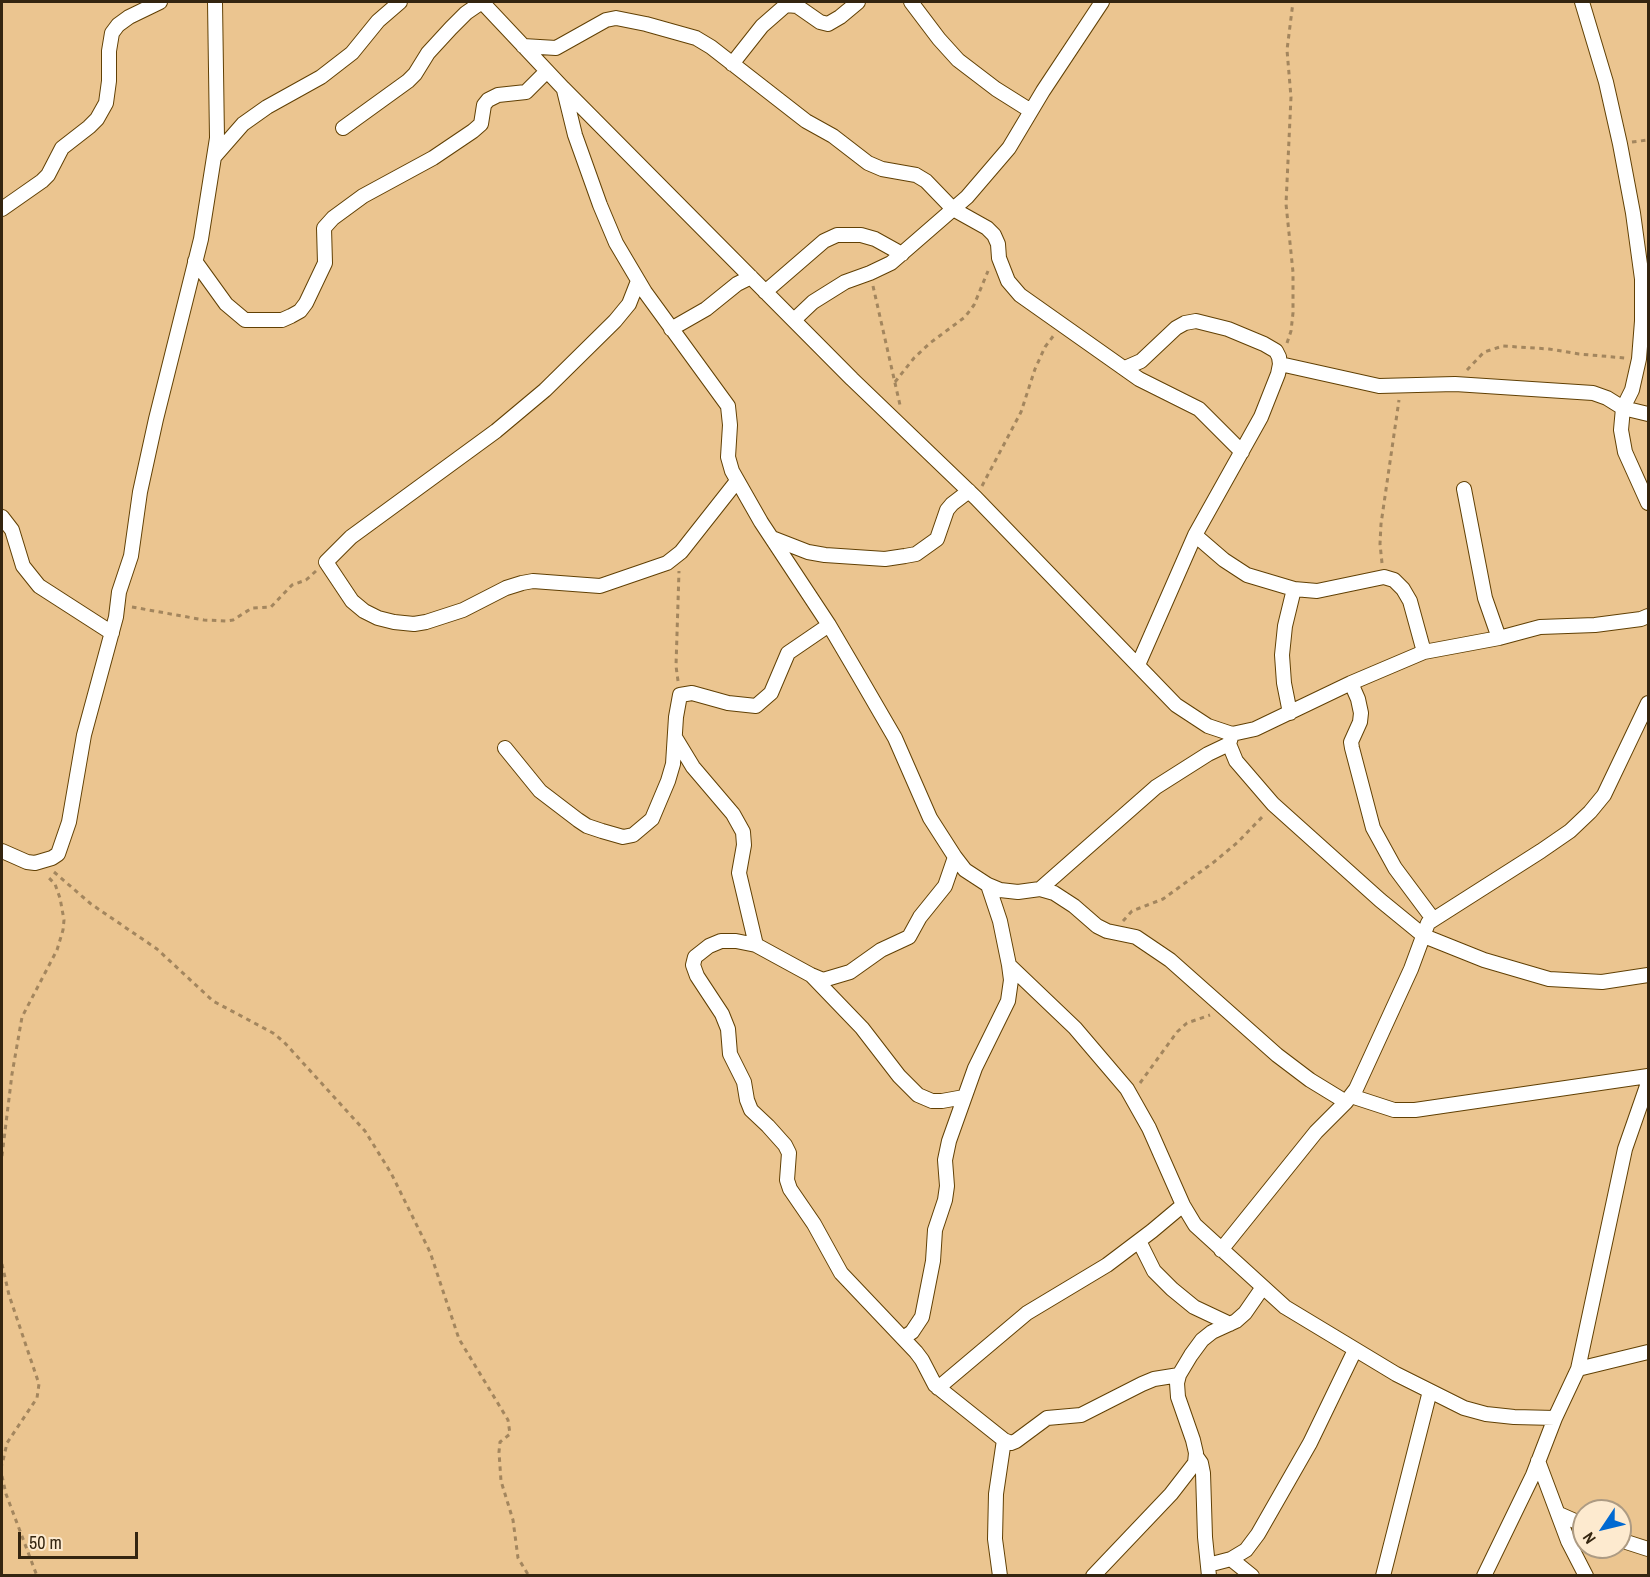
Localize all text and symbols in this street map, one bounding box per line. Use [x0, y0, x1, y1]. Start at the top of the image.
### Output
north arrow [1572, 1499, 1632, 1559]
scale bar [21, 1520, 141, 1558]
text: N [1577, 1528, 1601, 1548]
text: 50 m [29, 1530, 62, 1555]

